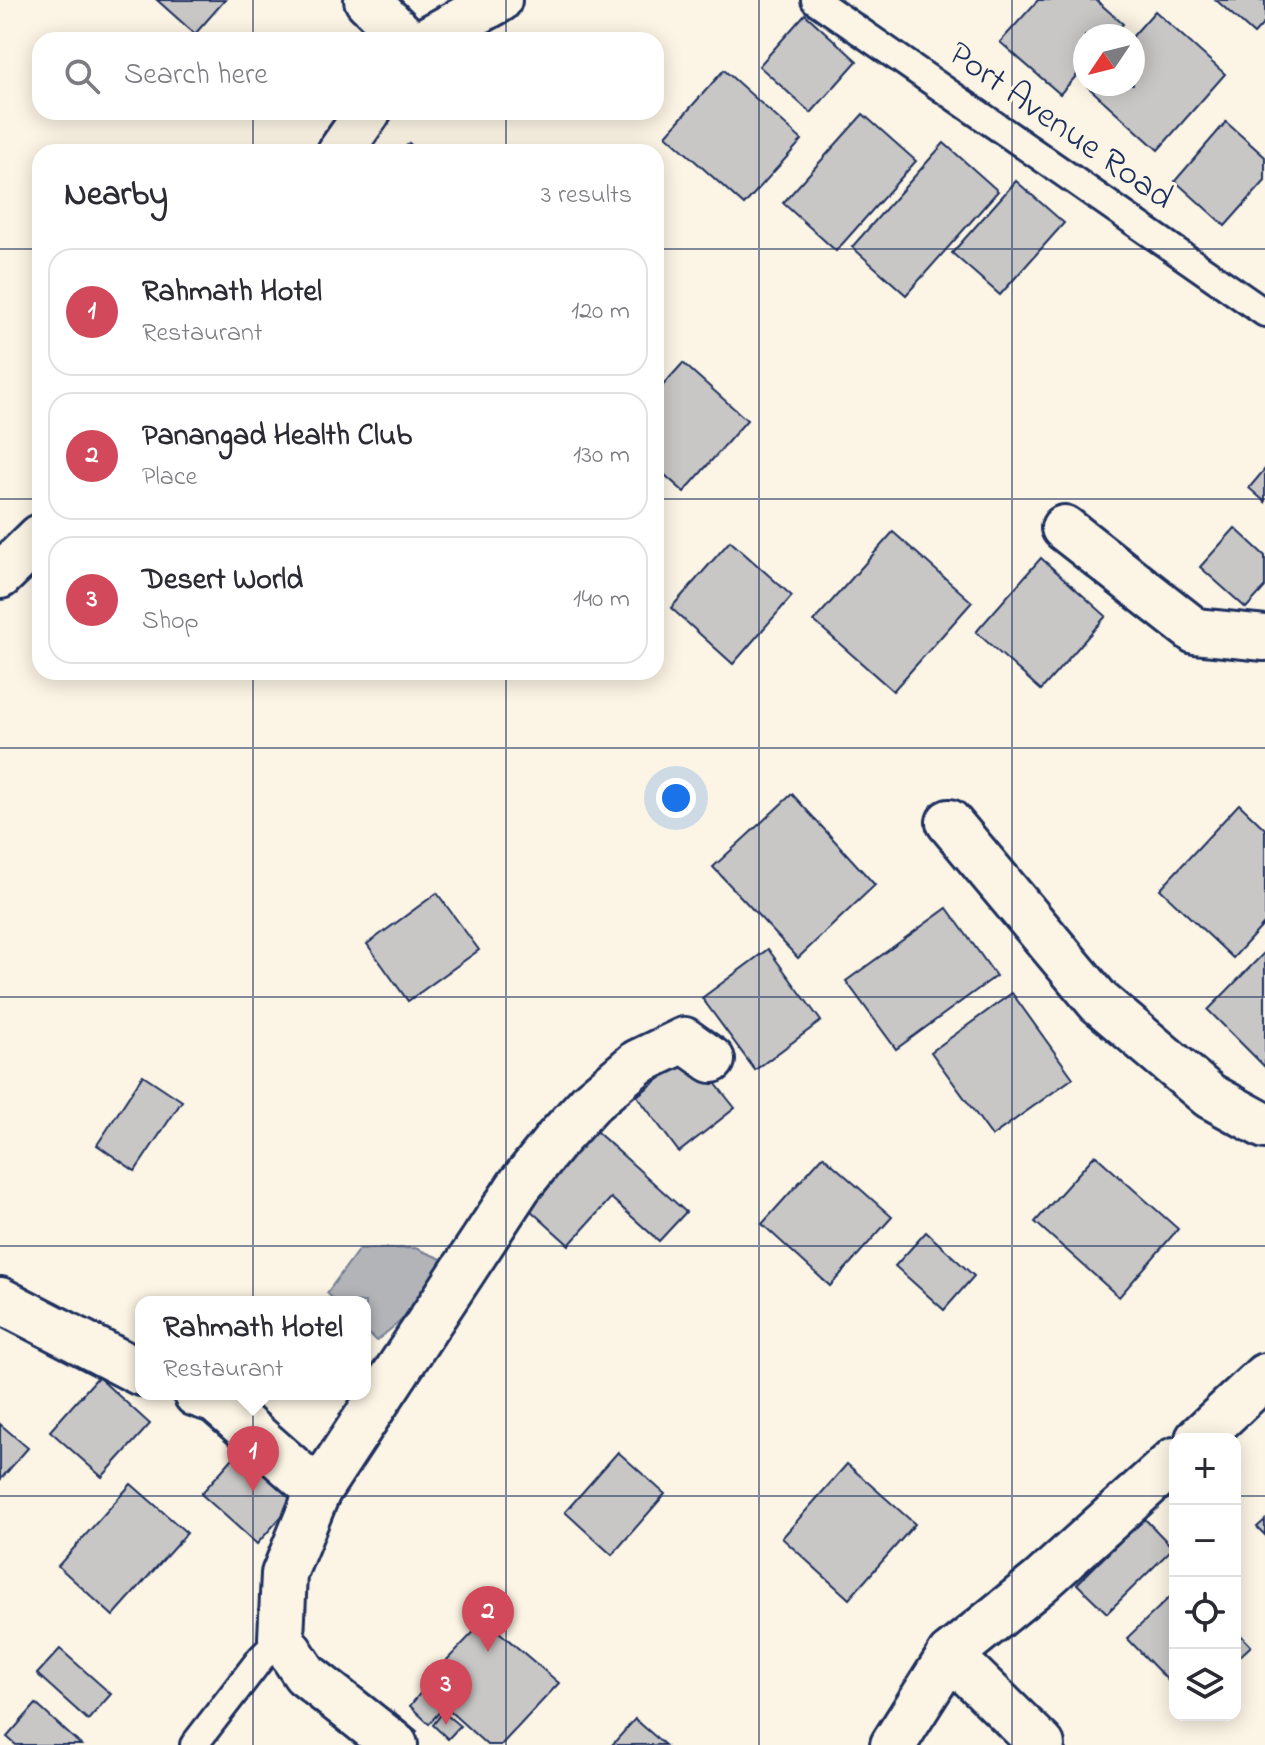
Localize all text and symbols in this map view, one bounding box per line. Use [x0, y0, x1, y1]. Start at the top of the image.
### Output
north arrow [1073, 24, 1145, 96]
street label: Port Avenue Road [936, 29, 1184, 225]
search box [32, 32, 664, 120]
icon: search [60, 54, 104, 98]
text: Search here [124, 54, 268, 98]
text: Nearby [64, 171, 168, 221]
text: 3 results [541, 177, 632, 215]
text: Rahmath Hotel [142, 271, 322, 315]
text: 1 [88, 293, 96, 331]
text: 120 m [571, 293, 630, 331]
text: Restaurant [142, 315, 262, 353]
text: Panangad Health Club [142, 415, 412, 459]
text: 2 [86, 437, 98, 475]
text: 130 m [573, 437, 630, 475]
text: Place [142, 459, 197, 497]
text: Desert World [142, 559, 303, 603]
text: 3 [87, 581, 97, 619]
text: 140 m [573, 581, 630, 619]
text: Shop [142, 603, 199, 641]
your location [656, 778, 696, 818]
popup [135, 1296, 371, 1400]
text: Rahmath Hotel [163, 1307, 343, 1351]
text: Restaurant [163, 1351, 284, 1389]
pin: 1 [227, 1426, 279, 1492]
map controls [1169, 1433, 1241, 1721]
button: + [1169, 1433, 1241, 1505]
button: − [1169, 1505, 1241, 1577]
button: locate [1169, 1577, 1241, 1649]
pin: 2 [462, 1586, 514, 1652]
button: layers [1169, 1649, 1241, 1721]
pin: 3 [420, 1659, 472, 1725]

